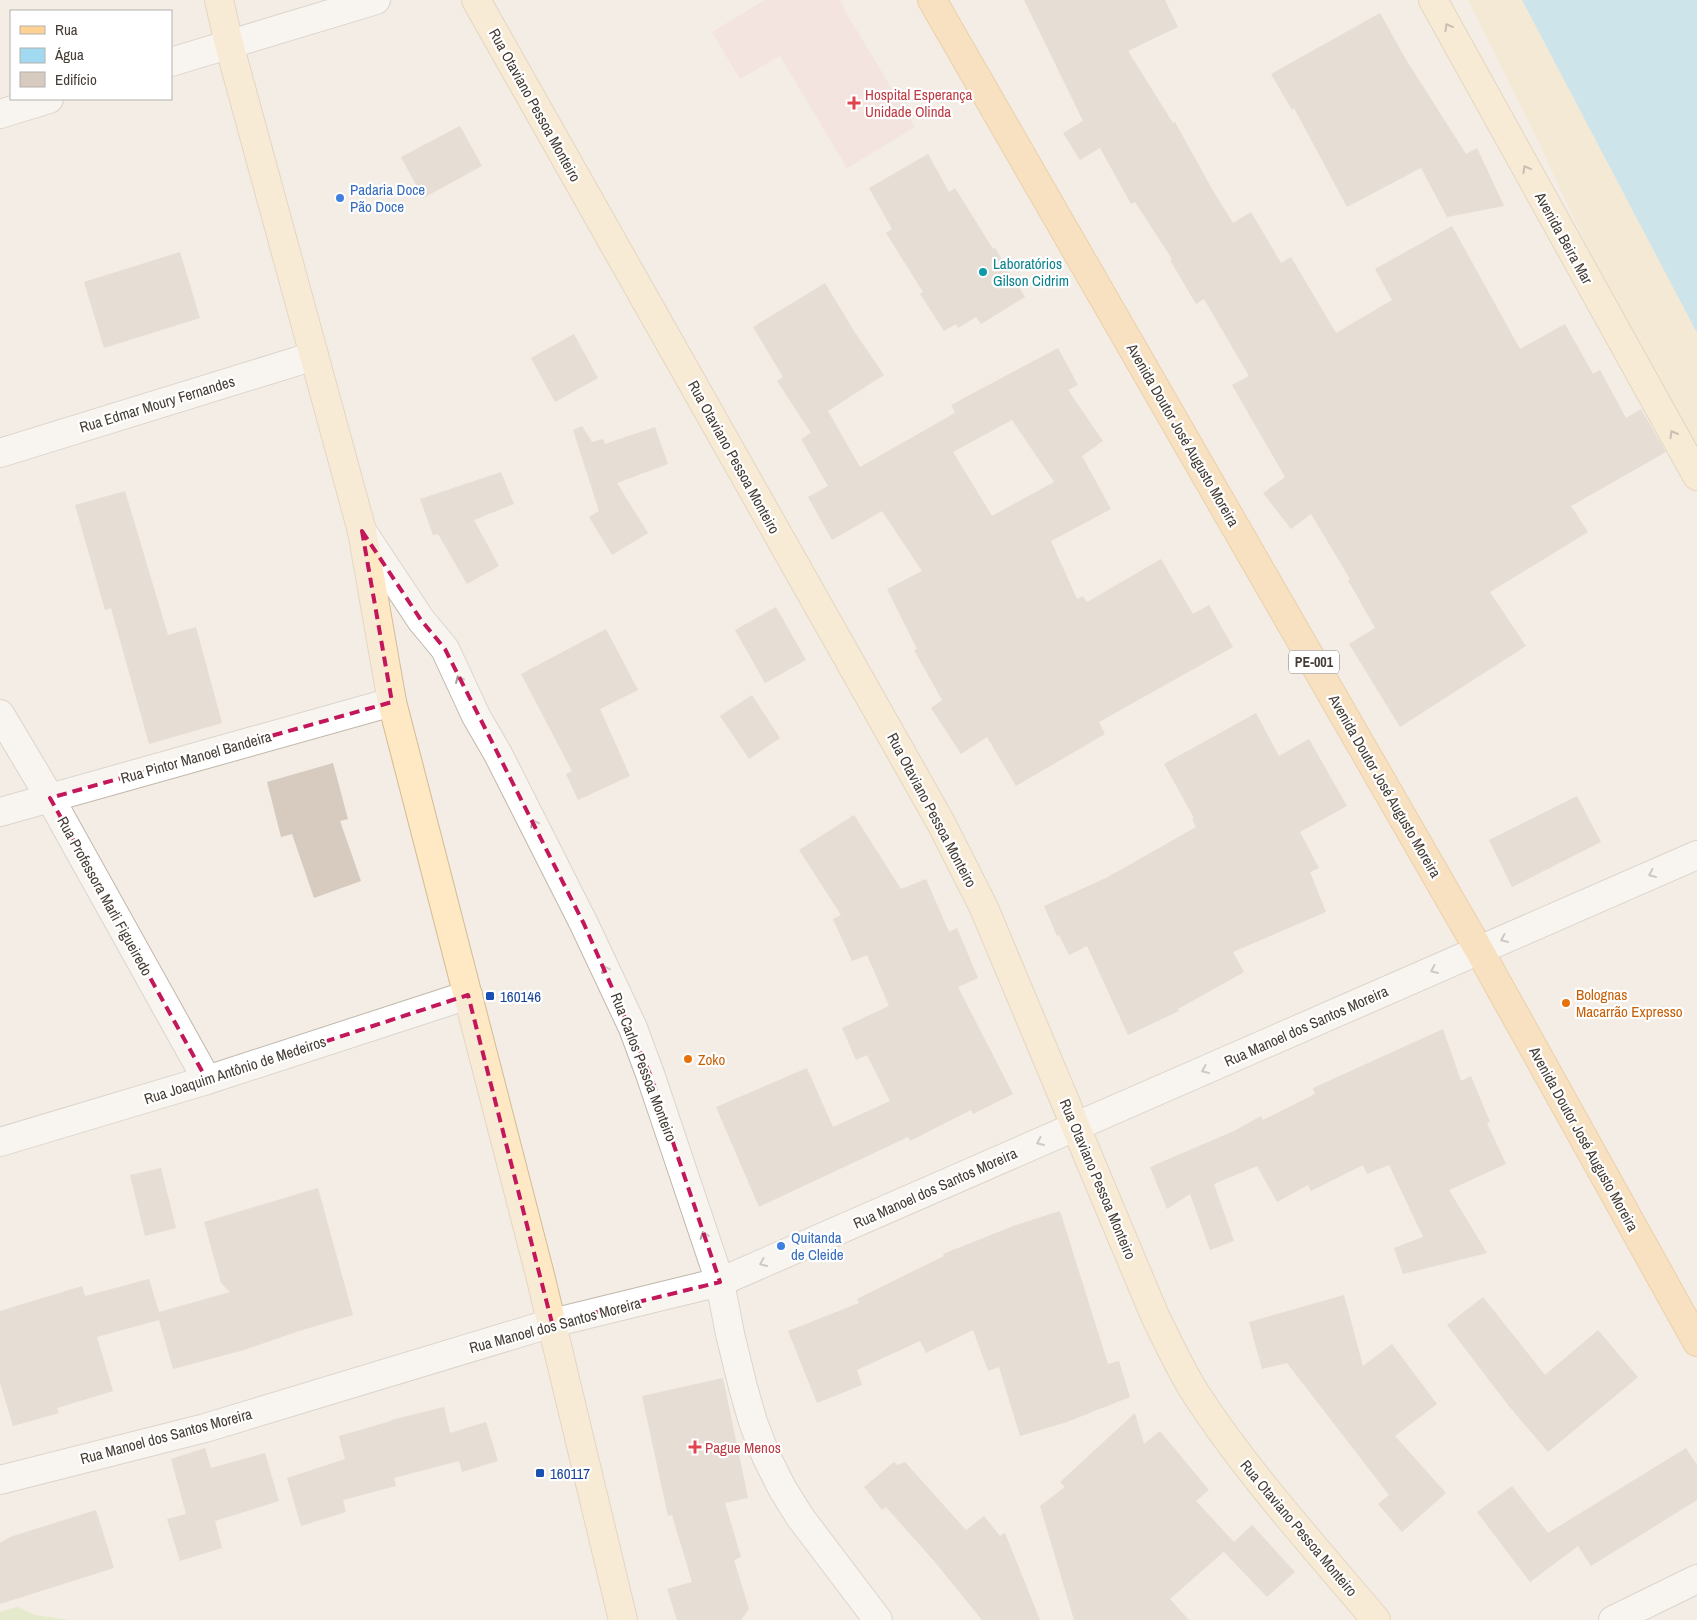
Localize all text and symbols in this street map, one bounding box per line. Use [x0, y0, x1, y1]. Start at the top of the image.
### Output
legend [10, 10, 172, 100]
text: Rua [55, 19, 78, 40]
one-way arrow [1444, 23, 1454, 32]
street label: Rua Otaviano Pessoa Monteiro [484, 25, 586, 186]
text: Água [54, 44, 84, 65]
text: Edifício [55, 69, 97, 90]
place label: Hospital Esperança Unidade Olinda [865, 84, 973, 122]
marker: Hospital Esperança Unidade Olinda [847, 96, 861, 110]
one-way arrow [1523, 166, 1533, 175]
place label: Padaria Doce Pão Doce [350, 179, 425, 217]
street label: Avenida Beira Mar [1530, 187, 1598, 288]
marker: Padaria Doce Pão Doce [334, 192, 346, 204]
place label: Laboratórios Gilson Cidrim [993, 253, 1069, 291]
marker: Laboratórios Gilson Cidrim [977, 266, 989, 278]
street label: Avenida Doutor José Augusto Moreira [1121, 339, 1244, 531]
street label: Rua Edmar Moury Fernandes [77, 370, 237, 438]
street label: Rua Otaviano Pessoa Monteiro [683, 377, 785, 538]
one-way arrow [1669, 430, 1679, 439]
road number: PE-001 [1289, 650, 1339, 674]
one-way arrow [455, 675, 465, 684]
street label: Avenida Doutor José Augusto Moreira [1323, 690, 1446, 882]
street label: Rua Pintor Manoel Bandeira [118, 725, 274, 789]
street label: Rua Otaviano Pessoa Monteiro [882, 729, 982, 891]
street label: Rua Professora Marli Figueiredo [52, 813, 158, 980]
one-way arrow [530, 819, 540, 828]
one-way arrow [1648, 868, 1657, 879]
one-way arrow [1500, 933, 1509, 944]
one-way arrow [1430, 963, 1439, 974]
one-way arrow [601, 965, 611, 974]
street label: Rua Manoel dos Santos Moreira [1221, 980, 1391, 1072]
place label: Bolognas Macarrão Expresso [1576, 984, 1683, 1022]
place label: 160146 [500, 986, 541, 1007]
marker: 160146 [484, 990, 496, 1002]
street label: Rua Carlos Pessoa Monteiro [606, 990, 682, 1145]
marker: Bolognas Macarrão Expresso [1560, 997, 1572, 1009]
street label: Rua Joaquim Antônio de Medeiros [141, 1031, 329, 1109]
street label: Avenida Doutor José Augusto Moreira [1524, 1042, 1644, 1235]
place label: Zoko [698, 1049, 726, 1070]
marker: Zoko [682, 1053, 694, 1065]
one-way arrow [1201, 1063, 1210, 1074]
street label: Rua Otaviano Pessoa Monteiro [1055, 1096, 1141, 1263]
one-way arrow [1036, 1136, 1045, 1147]
street label: Rua Manoel dos Santos Moreira [850, 1142, 1020, 1234]
place label: Quitanda de Cleide [791, 1227, 844, 1265]
one-way arrow [700, 1232, 710, 1240]
marker: Quitanda de Cleide [775, 1240, 787, 1252]
one-way arrow [759, 1256, 768, 1267]
street label: Rua Manoel dos Santos Moreira [467, 1292, 643, 1358]
street label: Rua Manoel dos Santos Moreira [78, 1403, 254, 1469]
place label: Pague Menos [705, 1437, 781, 1458]
marker: Pague Menos [689, 1441, 701, 1453]
street label: Rua Otaviano Pessoa Monteiro [1236, 1455, 1363, 1601]
place label: 160117 [550, 1463, 590, 1484]
marker: 160117 [534, 1467, 546, 1479]

